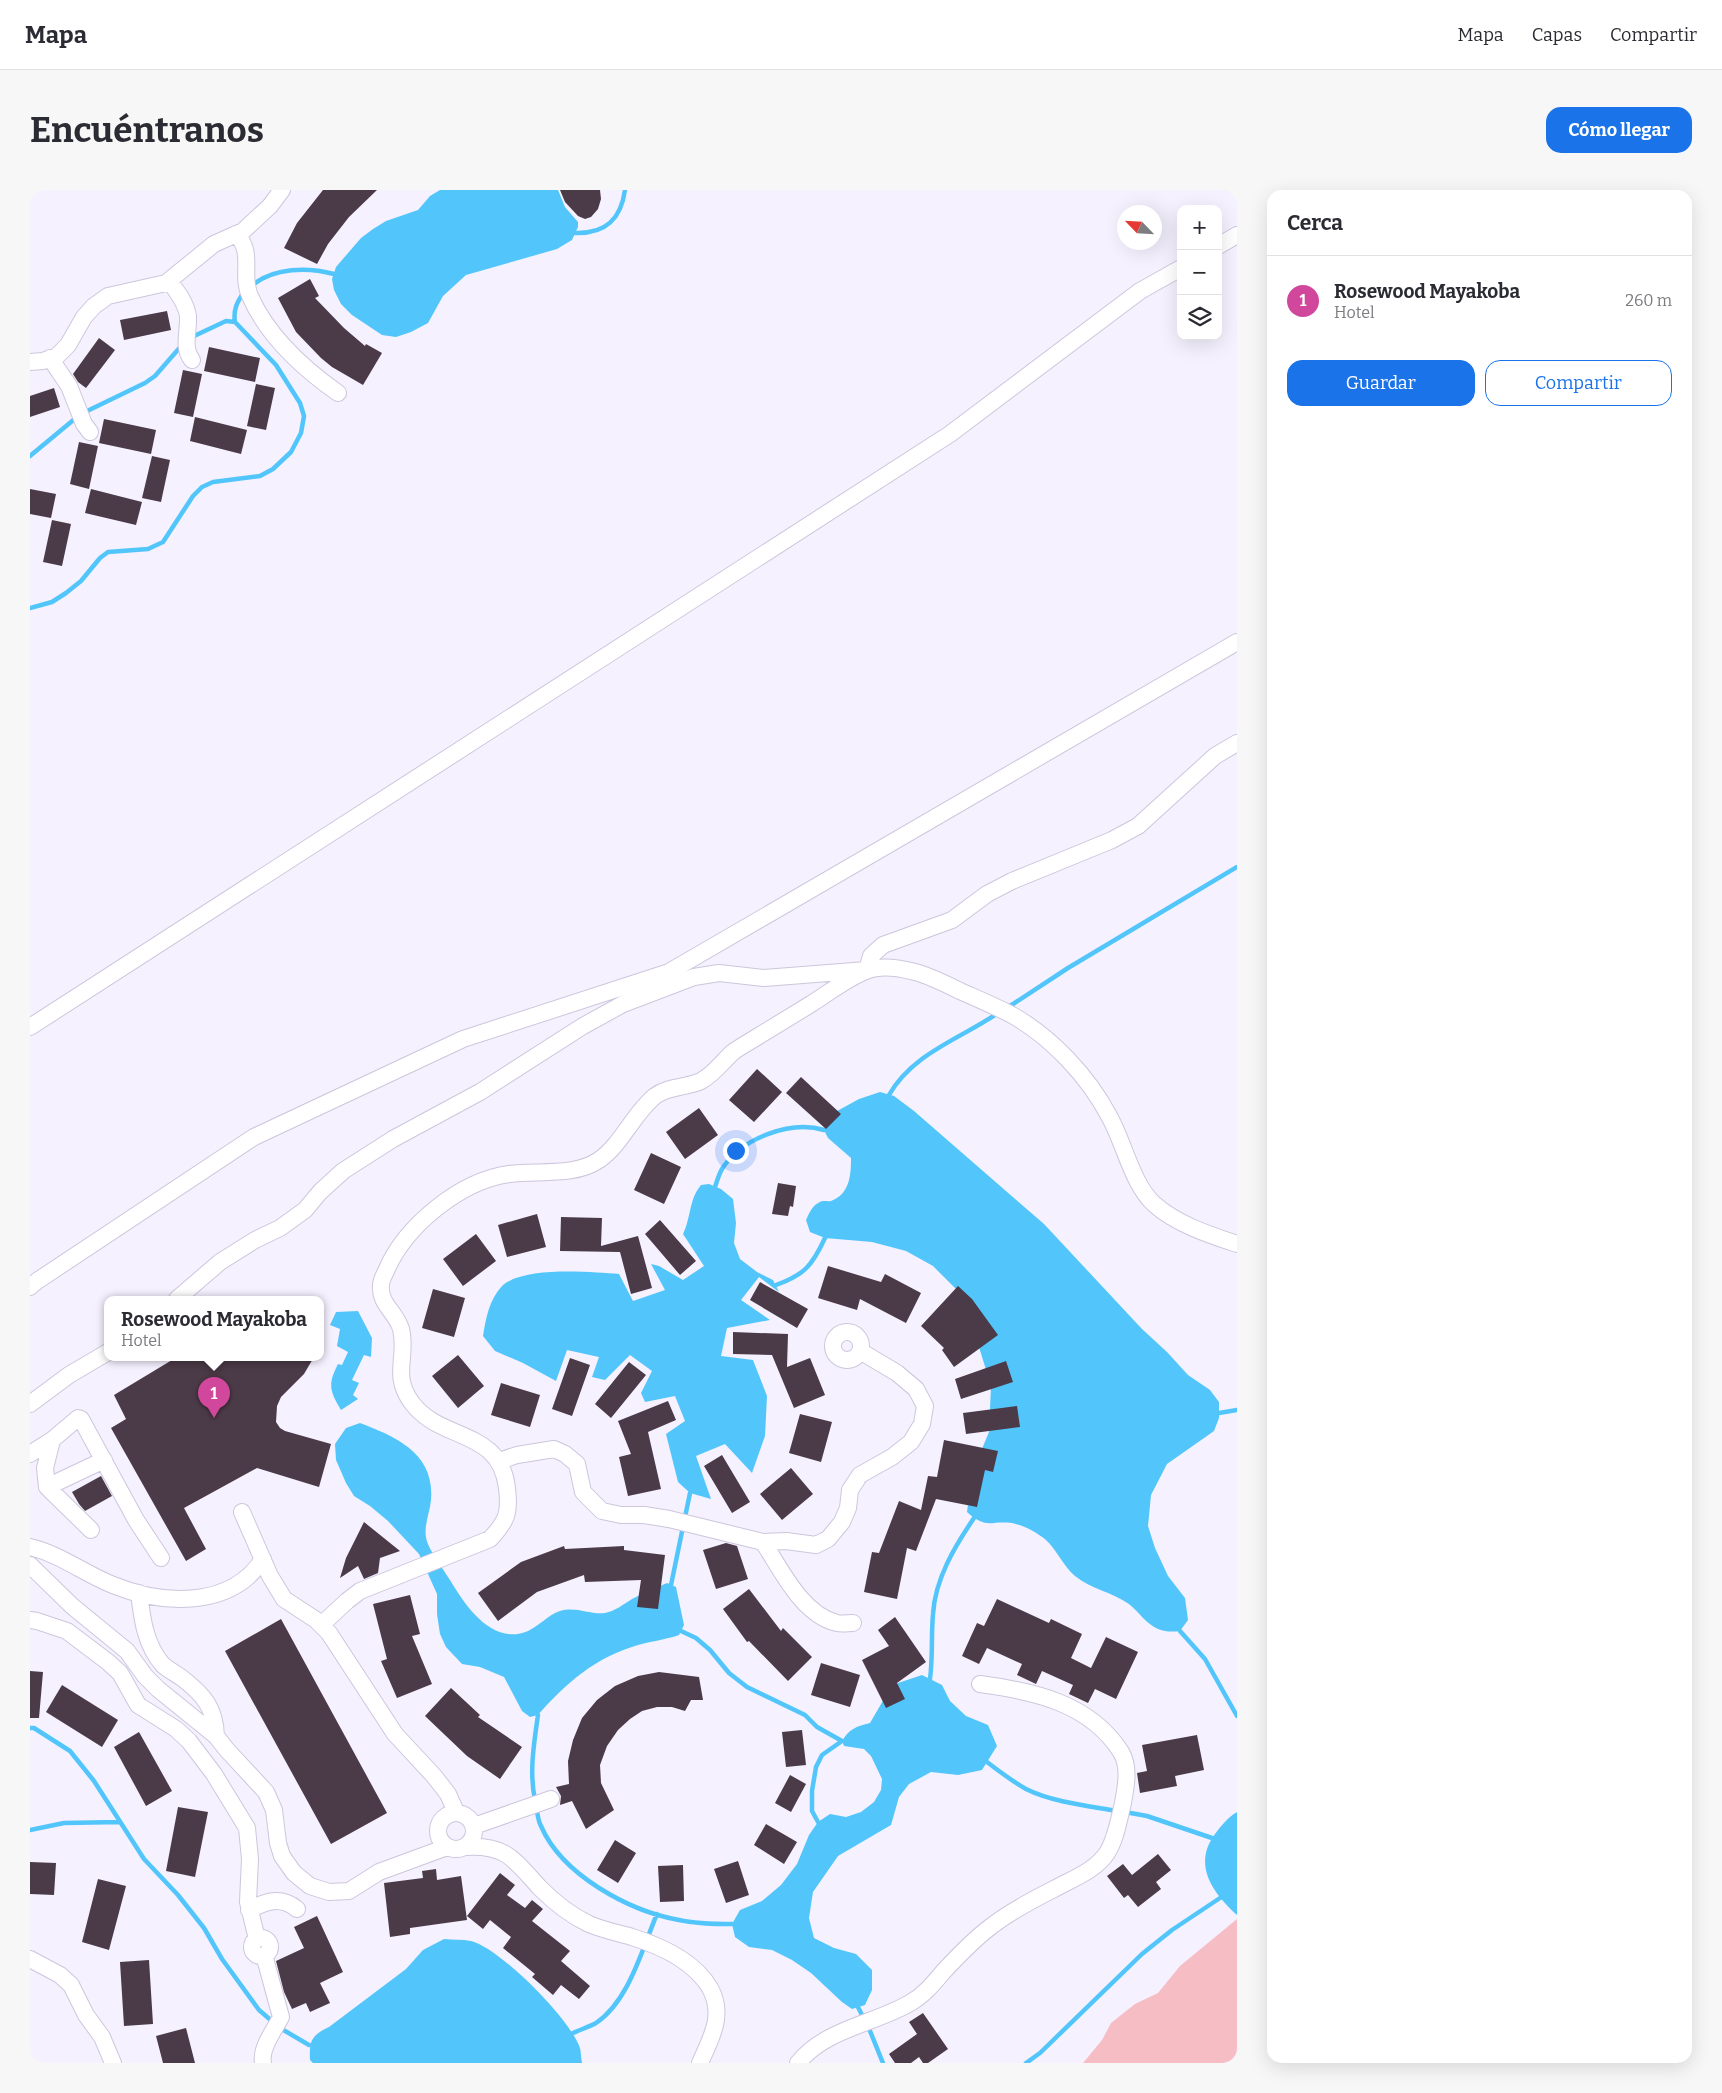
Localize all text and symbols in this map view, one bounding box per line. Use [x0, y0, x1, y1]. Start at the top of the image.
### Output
text: Mapa [25, 21, 87, 49]
text: Mapa [1458, 24, 1504, 46]
text: Capas [1532, 24, 1582, 46]
text: Compartir [1610, 24, 1697, 46]
button: Cómo llegar [1546, 107, 1692, 153]
text: Encuéntranos [30, 109, 264, 151]
north arrow [1117, 205, 1162, 250]
map controls [1177, 205, 1222, 340]
button: + [1177, 205, 1222, 250]
text: Cerca [1287, 210, 1343, 236]
button: − [1177, 250, 1222, 295]
text: Rosewood Mayakoba [1334, 280, 1520, 303]
text: 1 [1300, 291, 1306, 310]
text: 260 m [1625, 291, 1672, 310]
button: layers [1177, 295, 1222, 340]
text: Hotel [1334, 303, 1375, 322]
button: Guardar [1287, 360, 1475, 406]
button: Compartir [1485, 360, 1672, 406]
your location [723, 1138, 749, 1164]
popup [104, 1296, 324, 1361]
text: Rosewood Mayakoba [121, 1308, 307, 1331]
text: Hotel [121, 1331, 162, 1350]
pin: 1 [198, 1377, 230, 1418]

